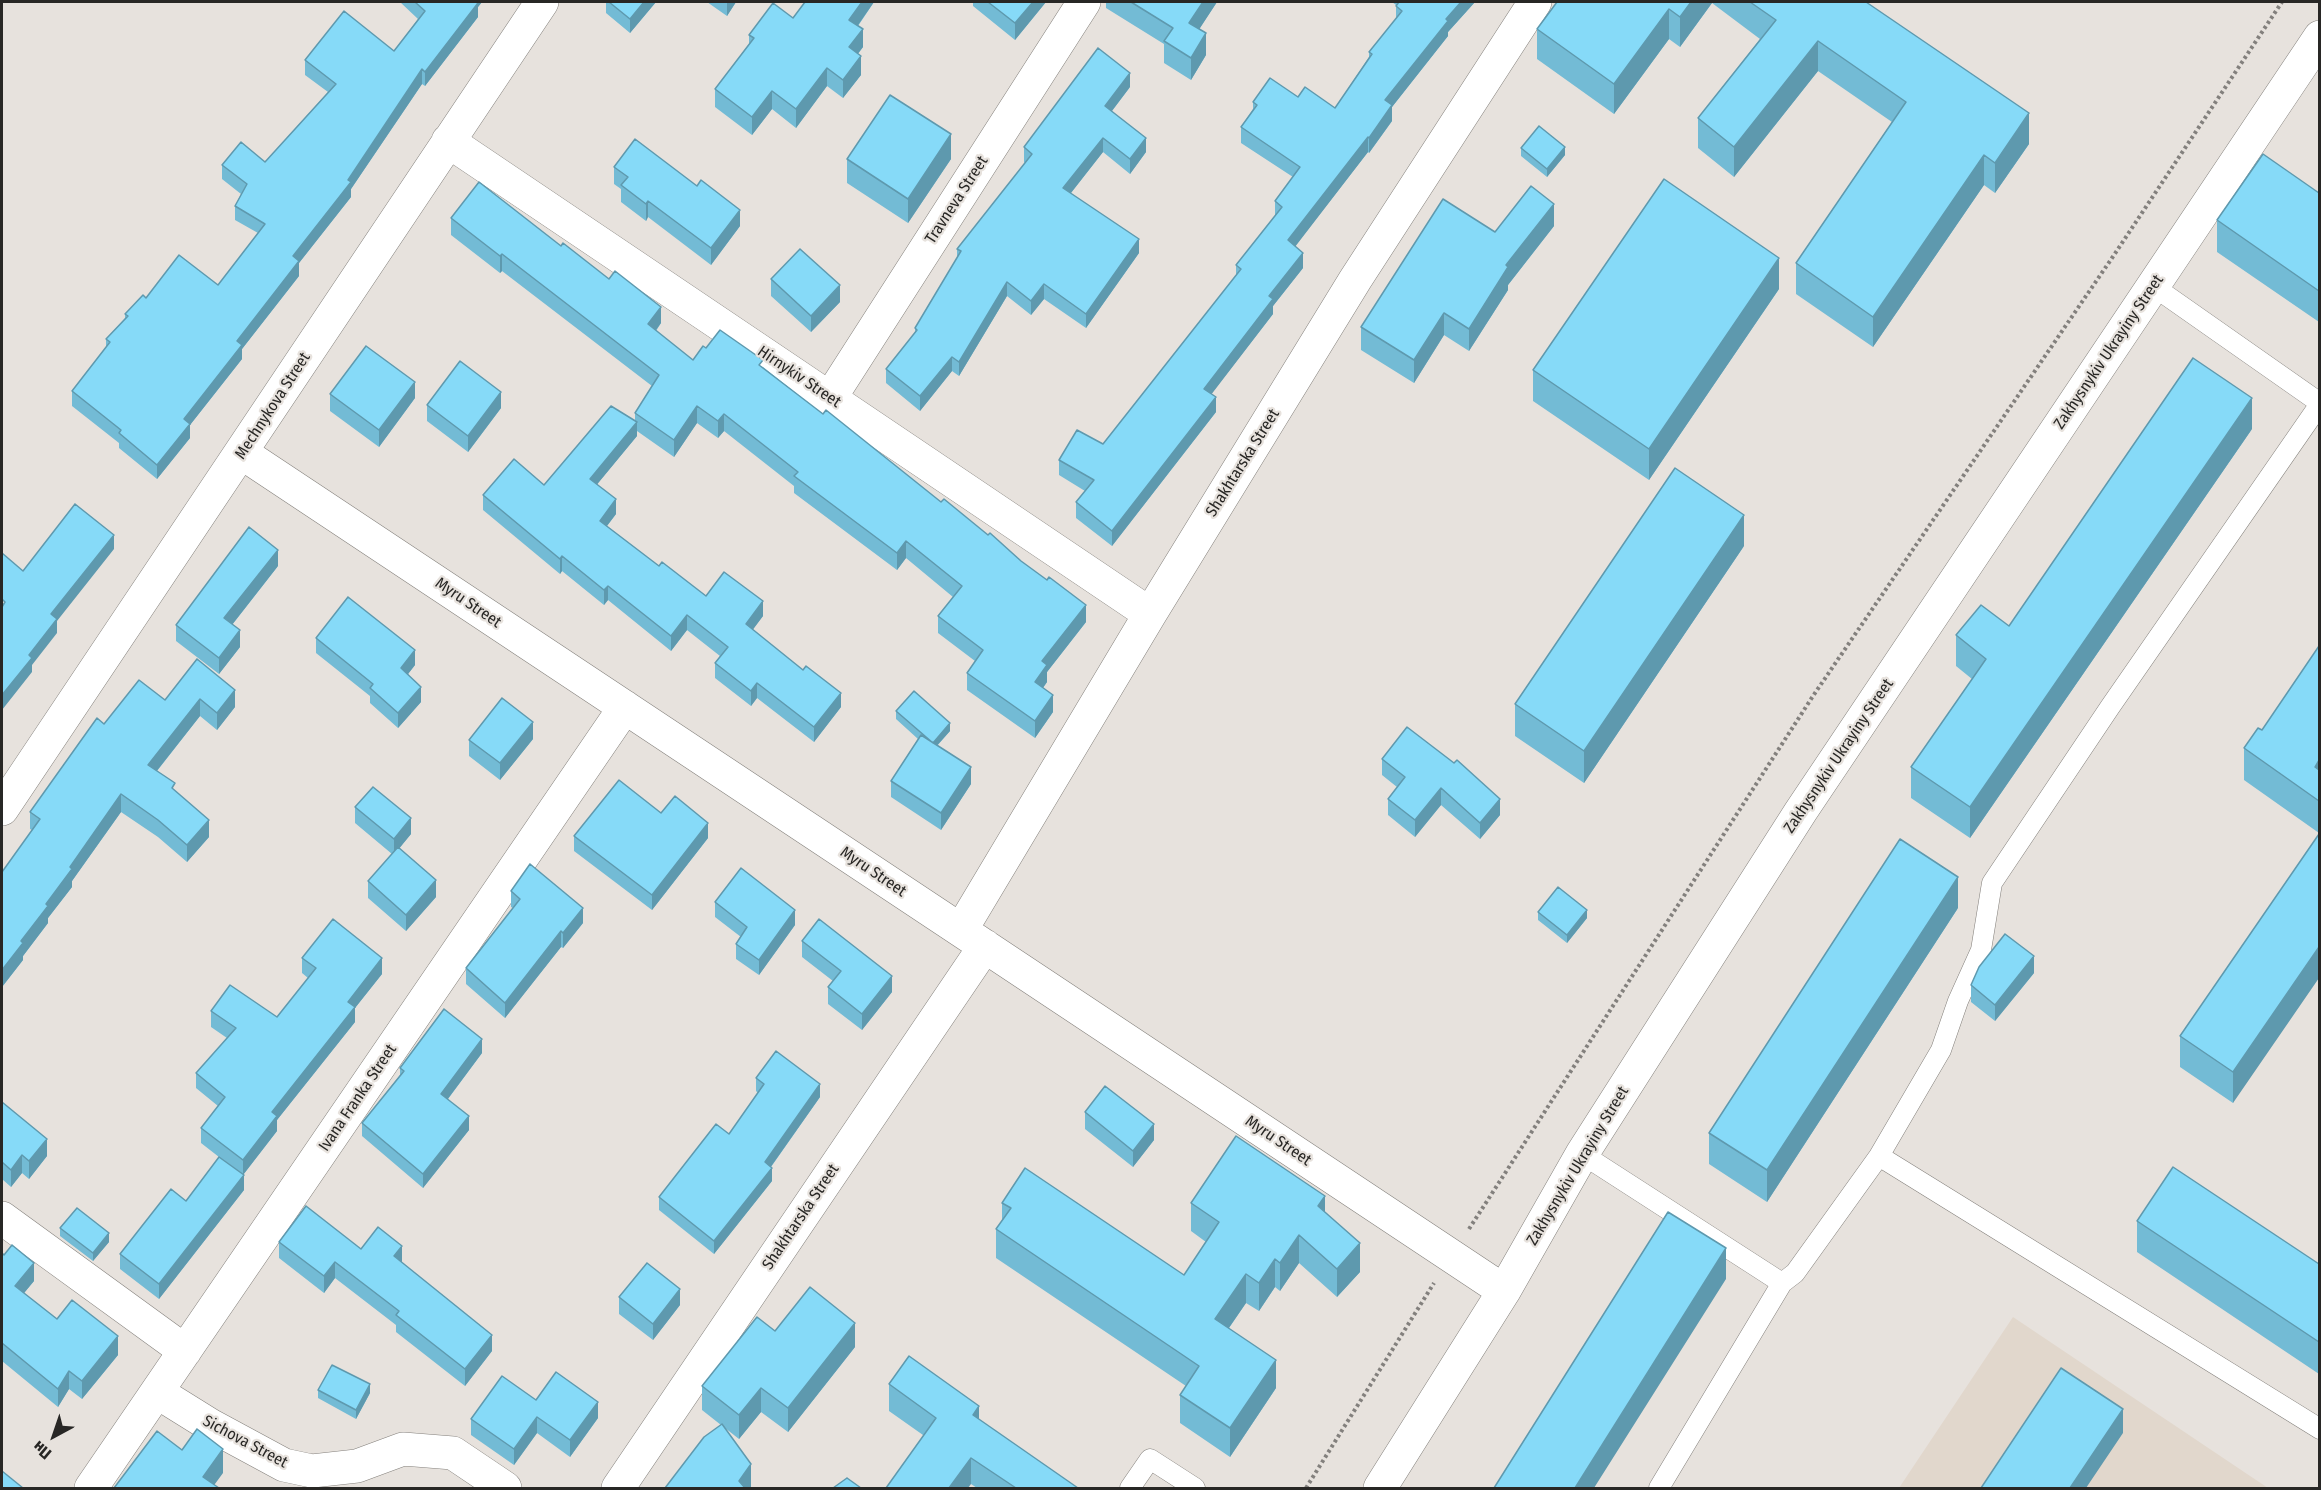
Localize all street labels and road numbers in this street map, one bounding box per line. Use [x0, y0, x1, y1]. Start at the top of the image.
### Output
street label: Travneva Street [921, 152, 993, 248]
street label: Zakhysnykiv Ukrayiny Street [2050, 271, 2168, 433]
street label: Hirnykiv Street [754, 342, 844, 412]
street label: Mechnykova Street [231, 349, 315, 463]
street label: Shakhtarska Street [1202, 406, 1284, 520]
street label: Myru Street [431, 574, 505, 632]
street label: Zakhysnykiv Ukrayiny Street [1780, 675, 1898, 837]
street label: Myru Street [836, 843, 910, 901]
street label: Ivana Franka Street [315, 1041, 401, 1155]
street label: Zakhysnykiv Ukrayiny Street [1523, 1083, 1633, 1249]
street label: Myru Street [1241, 1112, 1315, 1170]
street label: Shakhtarska Street [759, 1160, 843, 1274]
street label: Sichova Street [199, 1412, 291, 1472]

